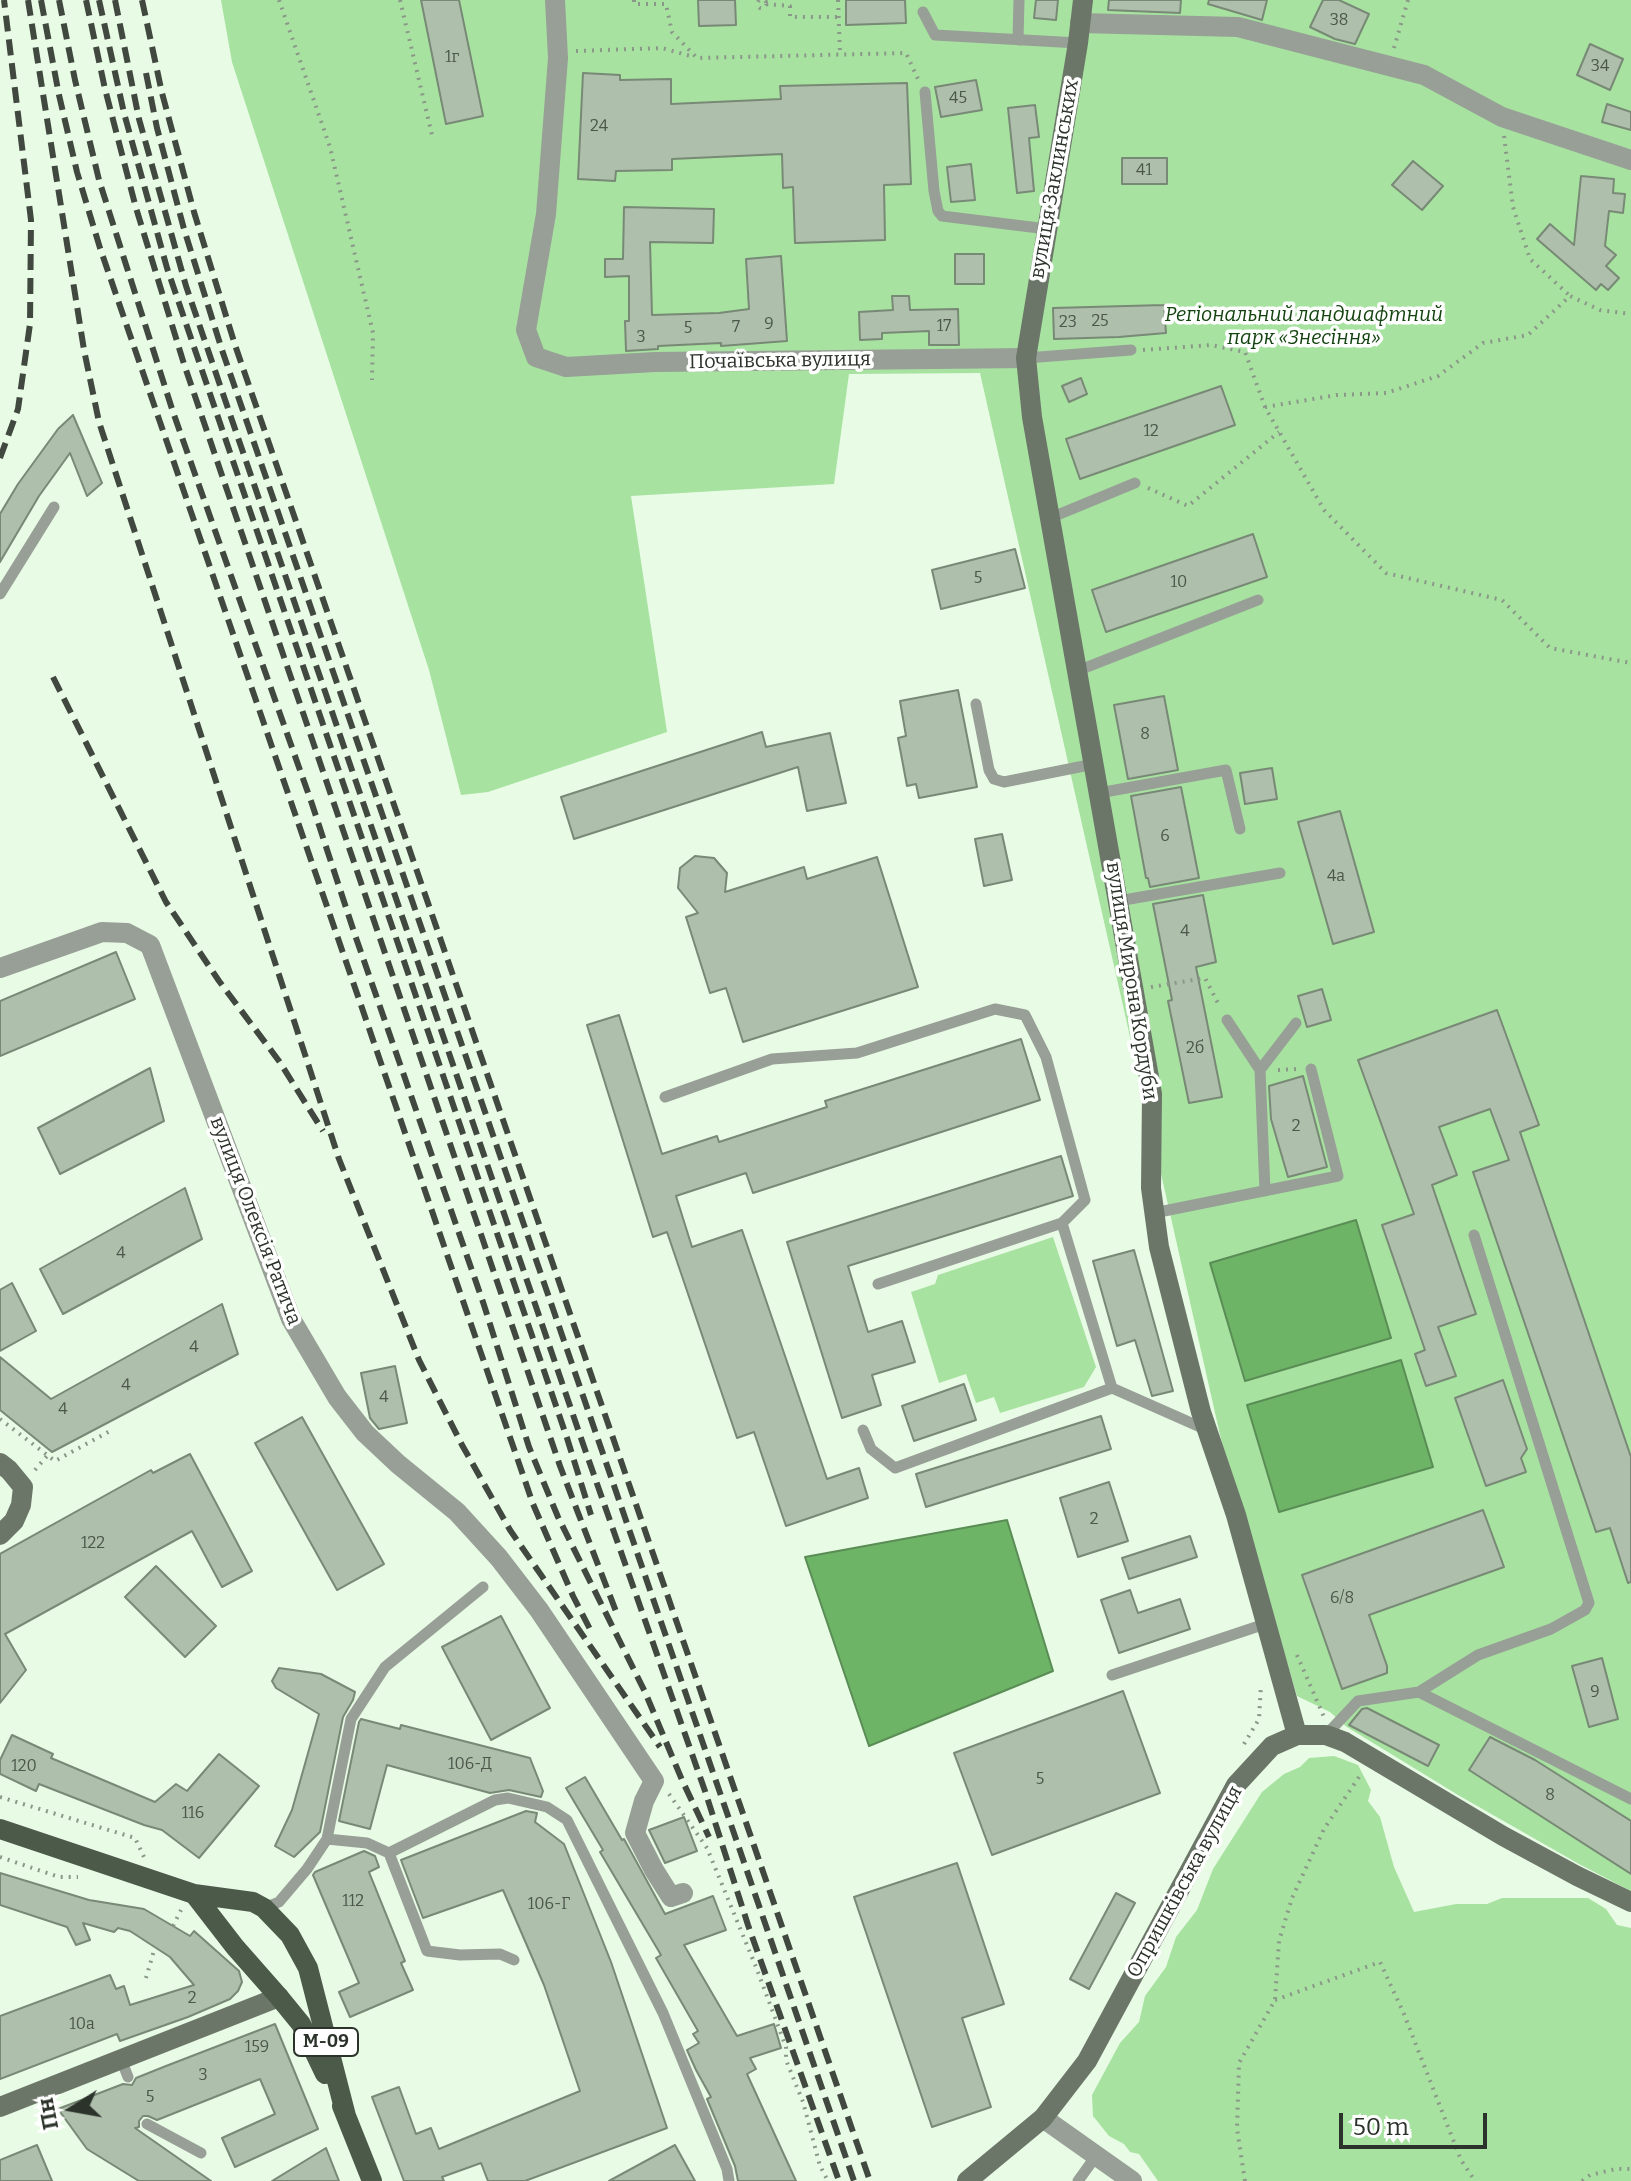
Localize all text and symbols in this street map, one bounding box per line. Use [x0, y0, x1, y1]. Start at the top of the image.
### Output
house number: 38 [1330, 11, 1348, 31]
house number: 1г [445, 48, 459, 68]
house number: 34 [1591, 57, 1609, 77]
street label: вулиця Заклинських [1026, 77, 1084, 281]
house number: 45 [949, 89, 967, 109]
house number: 24 [590, 117, 608, 137]
house number: 41 [1136, 161, 1152, 181]
park label: Регіональний ландшафтний парк «Знесіння» [1165, 303, 1443, 350]
house number: 25 [1091, 312, 1109, 332]
house number: 23 [1059, 313, 1077, 333]
house number: 9 [764, 315, 774, 335]
house number: 17 [937, 317, 951, 337]
house number: 7 [732, 318, 740, 338]
house number: 5 [684, 319, 692, 339]
house number: 3 [636, 328, 646, 348]
street label: Почаївська вулиця [689, 347, 871, 375]
house number: 12 [1143, 422, 1159, 442]
house number: 5 [974, 569, 982, 589]
house number: 10 [1171, 573, 1187, 593]
house number: 8 [1140, 725, 1150, 745]
house number: 6 [1160, 827, 1170, 847]
street label: вулиця Мирона Кордуби [1100, 860, 1162, 1102]
house number: 4а [1327, 867, 1345, 887]
house number: 4 [1180, 922, 1190, 942]
house number: 2б [1186, 1039, 1204, 1059]
street label: вулиця Олексія Ратича [204, 1113, 306, 1329]
house number: 2 [1292, 1117, 1300, 1137]
house number: 4 [116, 1244, 126, 1264]
house number: 4 [189, 1338, 199, 1358]
house number: 4 [121, 1376, 131, 1396]
house number: 4 [379, 1388, 389, 1408]
house number: 4 [58, 1400, 68, 1420]
house number: 2 [1090, 1510, 1098, 1530]
house number: 122 [81, 1534, 105, 1554]
house number: 6/8 [1330, 1589, 1354, 1609]
house number: 9 [1590, 1683, 1600, 1703]
house number: 106-Д [448, 1755, 492, 1775]
house number: 120 [11, 1757, 37, 1777]
house number: 5 [1036, 1770, 1044, 1790]
street label: Опришківська вулиця [1122, 1782, 1248, 1982]
house number: 8 [1545, 1786, 1555, 1806]
house number: 116 [182, 1804, 204, 1824]
house number: 112 [342, 1892, 364, 1912]
house number: 106-Г [528, 1895, 570, 1915]
house number: 2 [188, 1989, 196, 2009]
house number: 10а [69, 2015, 95, 2035]
road number: М-09 [294, 2028, 358, 2056]
house number: 159 [245, 2038, 269, 2058]
house number: 3 [198, 2066, 208, 2086]
north arrow [32, 2069, 112, 2149]
house number: 5 [146, 2088, 154, 2108]
text: Пн [32, 2095, 64, 2132]
scale bar [1343, 2097, 1491, 2147]
text: 50 m [1353, 2113, 1409, 2141]

